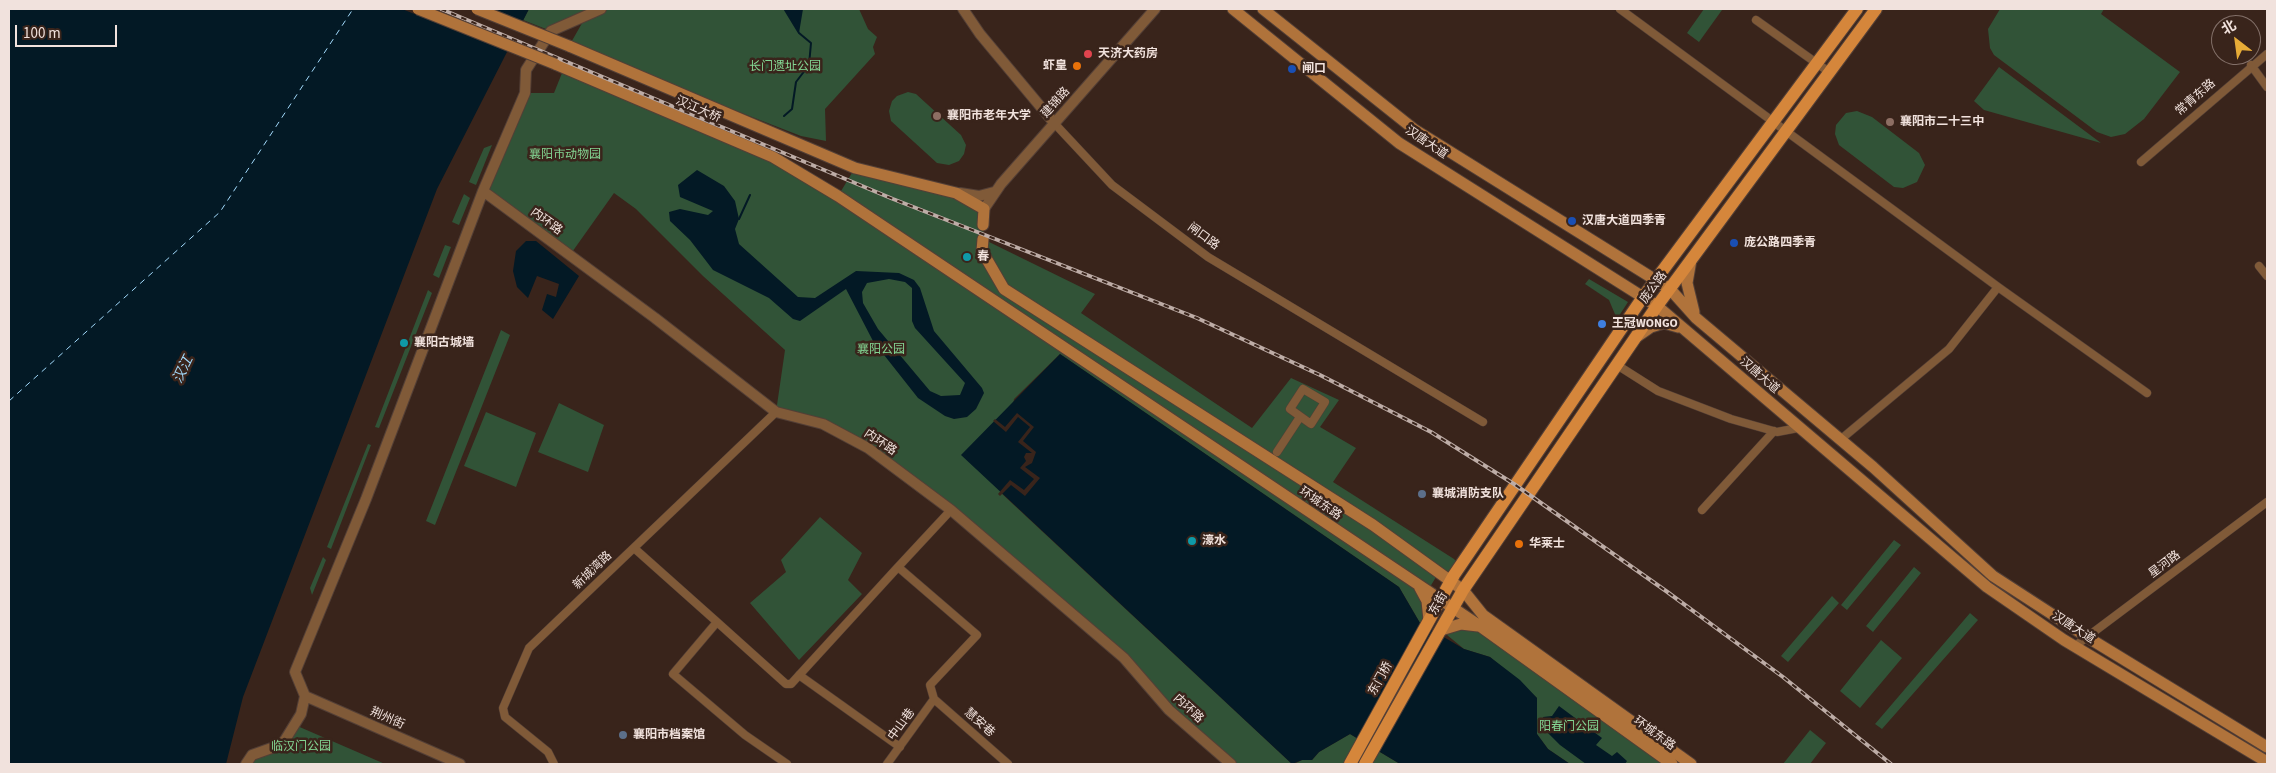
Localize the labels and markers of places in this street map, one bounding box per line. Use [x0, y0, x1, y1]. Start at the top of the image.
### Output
place label: 天济大药房 [1098, 47, 1158, 61]
marker: 天济大药房 [1082, 48, 1094, 60]
place label: 虾皇 [1043, 59, 1067, 73]
marker: 虾皇 [1071, 60, 1083, 72]
place label: 闸口 [1302, 62, 1326, 76]
marker: 闸口 [1286, 63, 1298, 75]
place label: 襄阳市老年大学 [947, 109, 1031, 123]
marker: 襄阳市老年大学 [931, 110, 943, 122]
place label: 襄阳市二十三中 [1900, 115, 1984, 129]
marker: 襄阳市二十三中 [1884, 116, 1896, 128]
place label: 汉唐大道四季青 [1582, 214, 1666, 228]
marker: 汉唐大道四季青 [1566, 215, 1578, 227]
place label: 庞公路四季青 [1744, 236, 1816, 250]
marker: 庞公路四季青 [1728, 237, 1740, 249]
place label: 春 [977, 250, 989, 264]
marker: 春 [961, 251, 973, 263]
place label: 王冠WONGO [1612, 317, 1678, 331]
marker: 王冠WONGO [1596, 318, 1608, 330]
place label: 襄阳古城墙 [414, 336, 474, 350]
marker: 襄阳古城墙 [398, 337, 410, 349]
place label: 襄城消防支队 [1432, 487, 1504, 501]
marker: 襄城消防支队 [1416, 488, 1428, 500]
place label: 濠水 [1202, 534, 1226, 548]
marker: 濠水 [1186, 535, 1198, 547]
place label: 华莱士 [1529, 537, 1565, 551]
marker: 华莱士 [1513, 538, 1525, 550]
place label: 襄阳市档案馆 [633, 728, 705, 742]
marker: 襄阳市档案馆 [617, 729, 629, 741]

